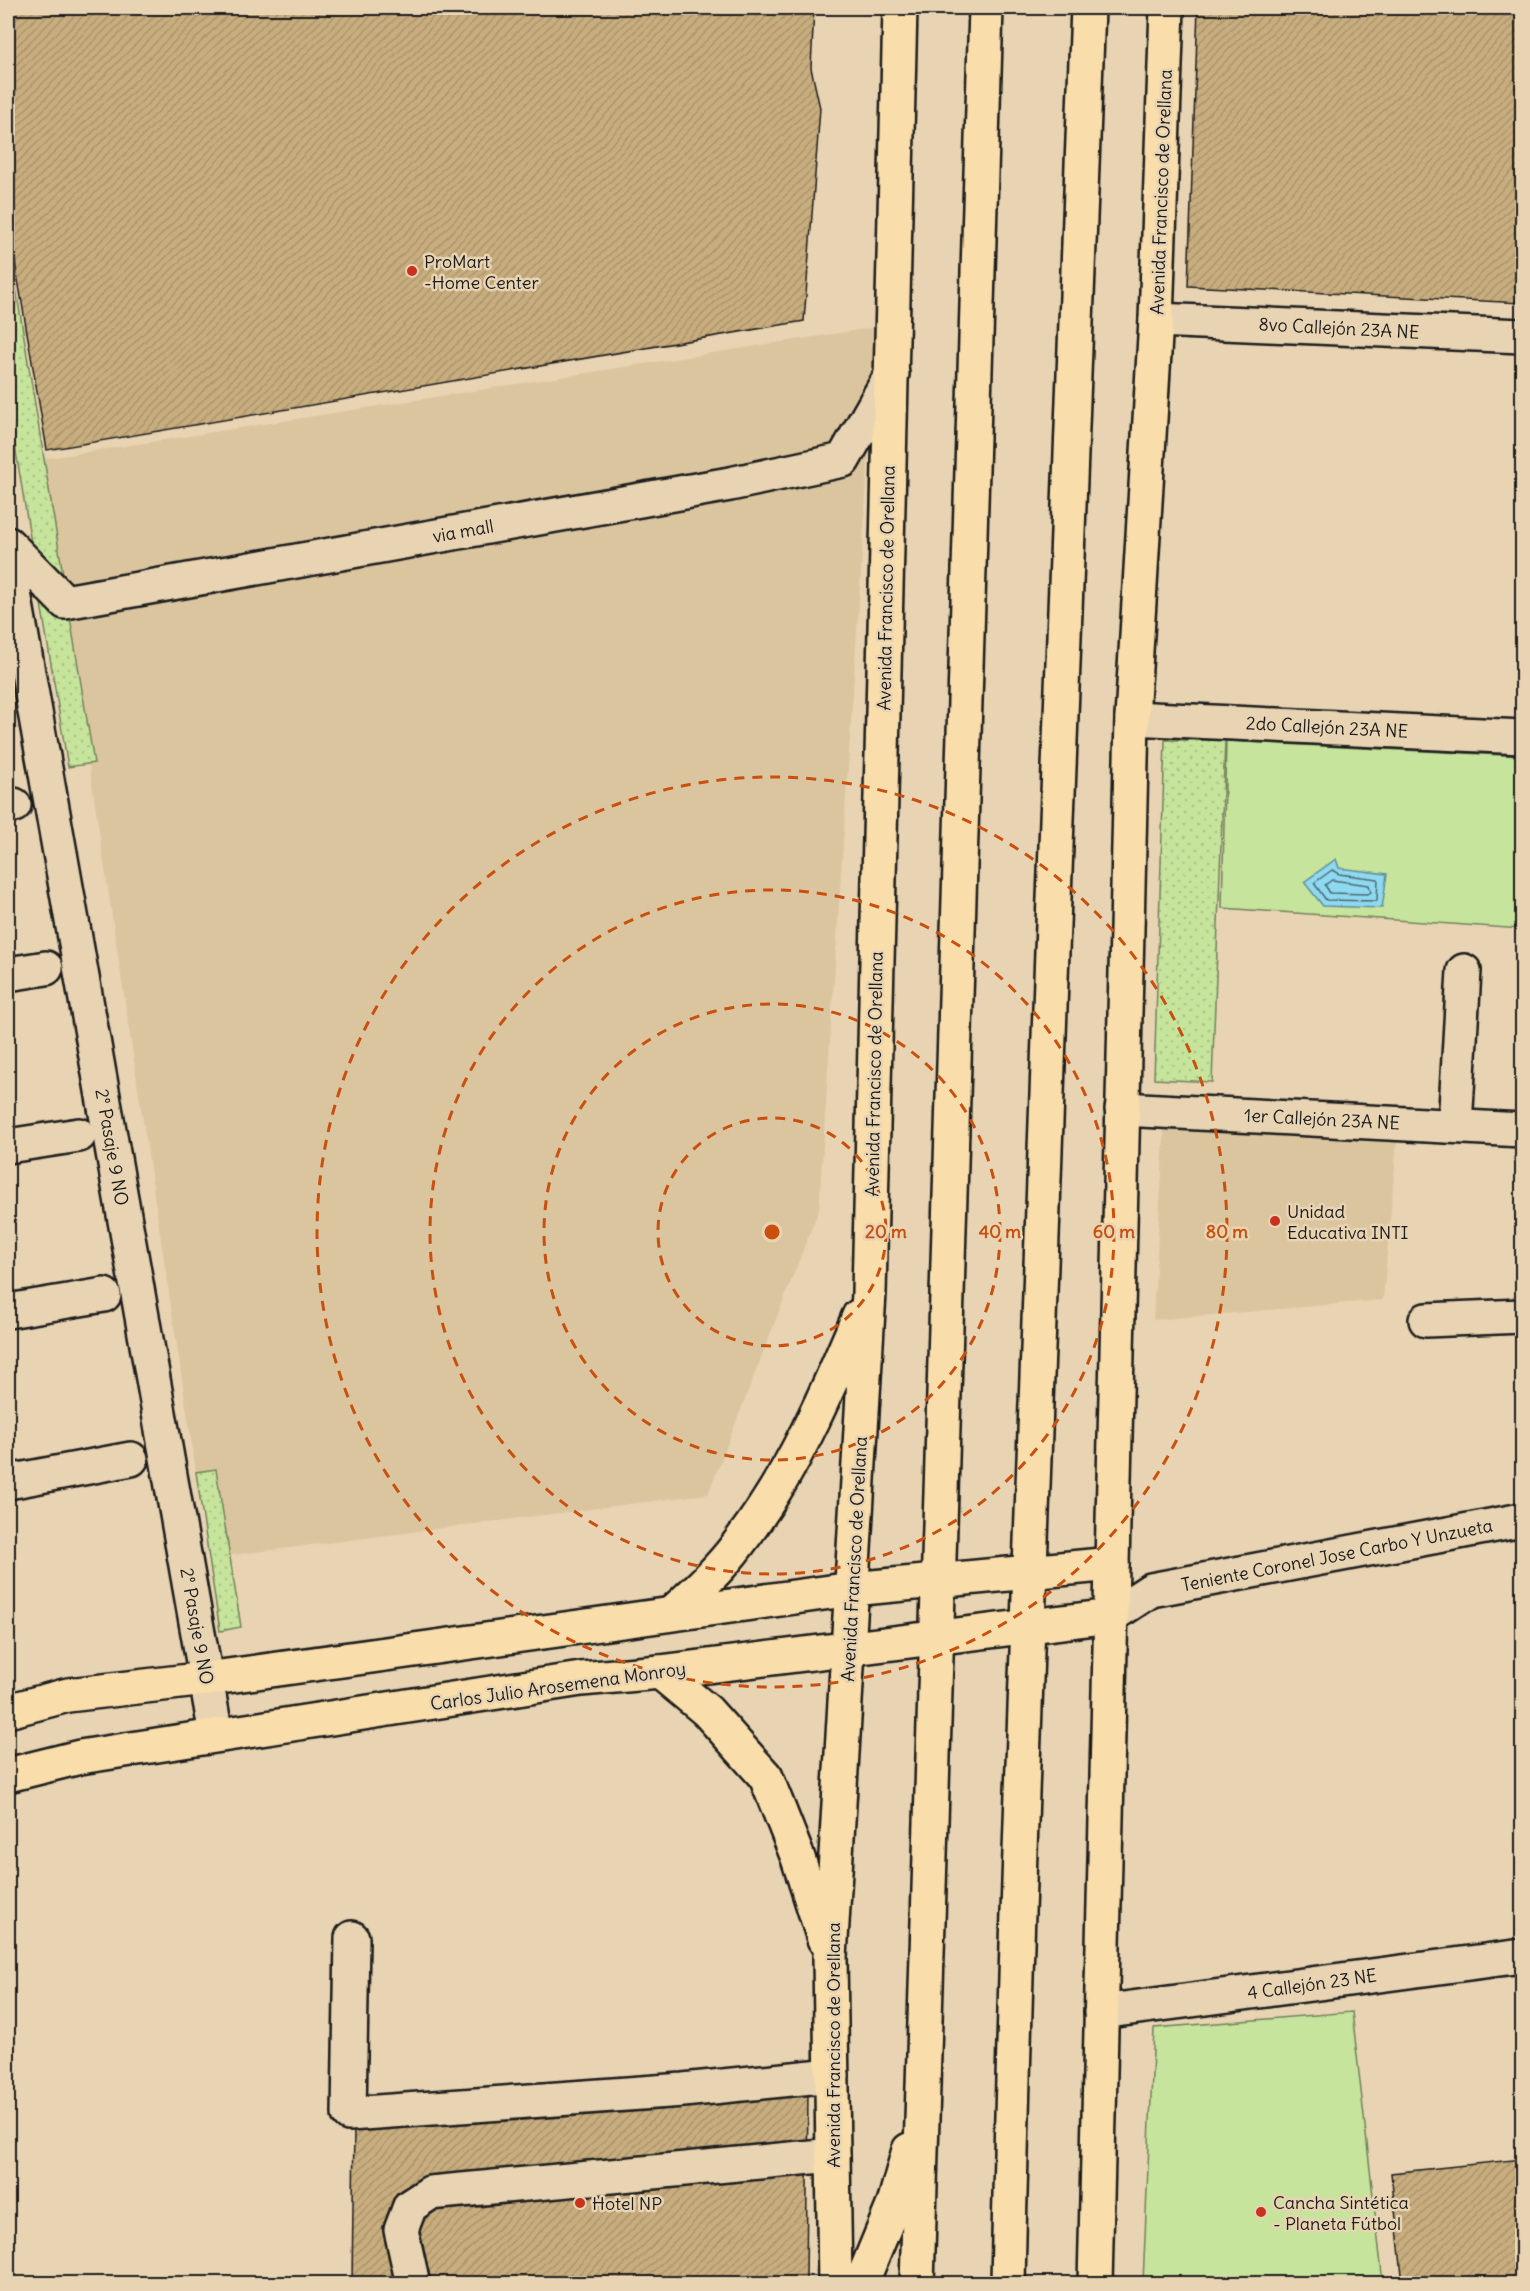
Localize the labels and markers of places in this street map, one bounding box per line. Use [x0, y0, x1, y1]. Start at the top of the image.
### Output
place label: ProMart -Home Center [424, 250, 539, 294]
marker: ProMart -Home Center [405, 264, 419, 278]
place label: Unidad Educativa INTI [1287, 1200, 1409, 1244]
marker: Unidad Educativa INTI [1268, 1214, 1282, 1228]
centre of rings [762, 1222, 782, 1242]
place label: Cancha Sintética - Planeta Fútbol [1273, 2191, 1409, 2235]
place label: Hotel NP [592, 2192, 662, 2215]
marker: Hotel NP [573, 2196, 587, 2210]
marker: Cancha Sintética - Planeta Fútbol [1254, 2205, 1268, 2219]

